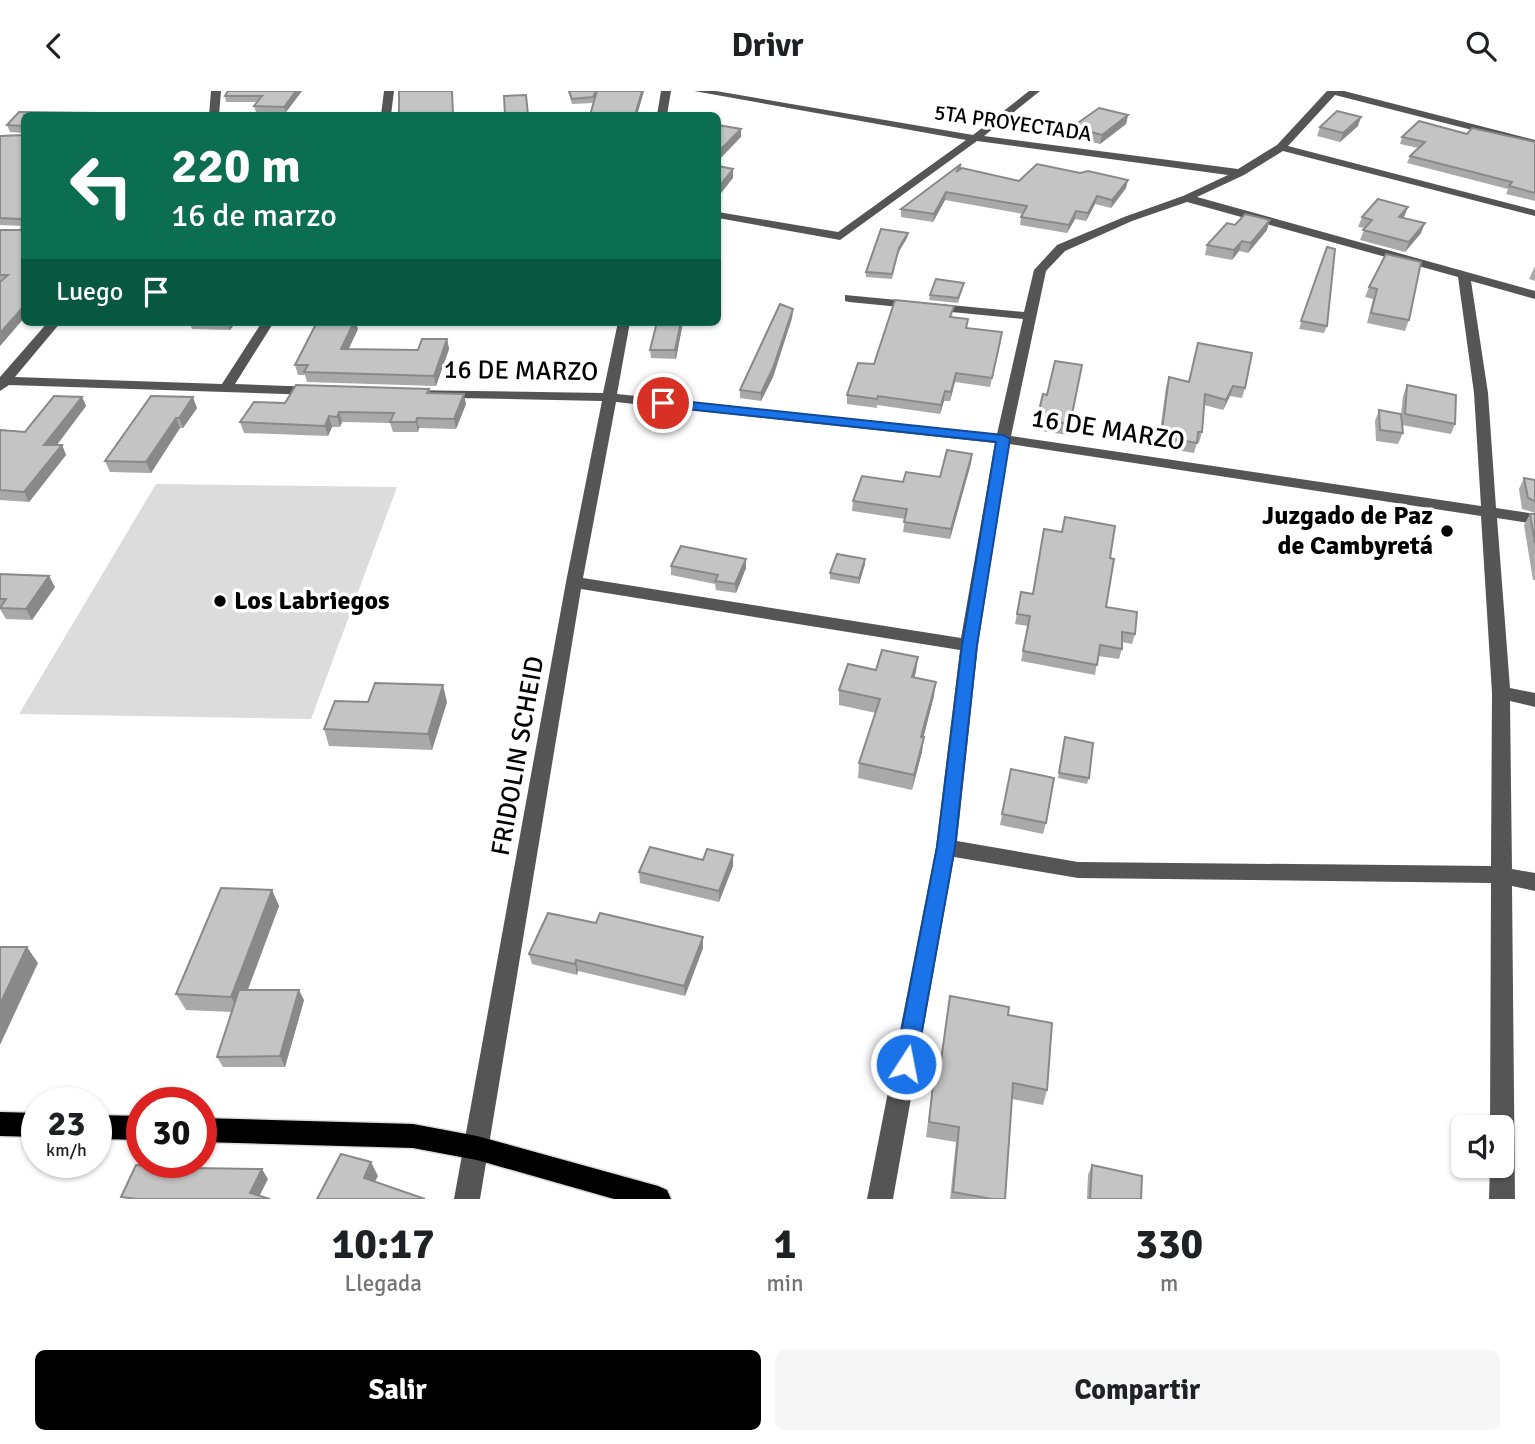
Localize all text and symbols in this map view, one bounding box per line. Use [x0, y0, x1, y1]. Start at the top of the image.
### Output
text: Drivr [731, 26, 804, 65]
icon: back [35, 27, 73, 65]
icon: search [1462, 27, 1500, 65]
street label: 5TA PROYECTADA [933, 99, 1093, 147]
text: 220 m [171, 136, 301, 196]
icon: left [56, 140, 147, 231]
text: 16 de marzo [171, 196, 337, 235]
icon: arrive [137, 273, 175, 311]
text: Luego [56, 276, 123, 308]
street label: 16 DE MARZO [443, 354, 599, 388]
pin [633, 373, 693, 433]
icon: arrive [644, 384, 682, 422]
street label: 16 DE MARZO [1029, 402, 1187, 458]
place label: Juzgado de Paz de Cambyretá [1262, 500, 1433, 562]
marker: Juzgado de Paz de Cambyretá [1439, 523, 1455, 539]
place label: Los Labriegos [234, 585, 390, 617]
marker: Los Labriegos [212, 593, 228, 609]
street label: FRIDOLIN SCHEID [485, 654, 551, 858]
position arrow [869, 1027, 943, 1101]
speed limit sign: 30 [126, 1087, 217, 1178]
text: 23 [48, 1102, 85, 1145]
map controls [1451, 1115, 1514, 1178]
button: sound [1451, 1115, 1514, 1178]
text: km/h [46, 1139, 87, 1161]
text: 10:17 [332, 1219, 435, 1270]
text: 1 [774, 1219, 796, 1270]
text: 330 [1135, 1219, 1203, 1270]
text: Llegada [345, 1269, 422, 1298]
text: min [766, 1269, 804, 1298]
text: m [1160, 1269, 1178, 1298]
button: Salir [35, 1350, 761, 1430]
button: Compartir [775, 1350, 1500, 1430]

